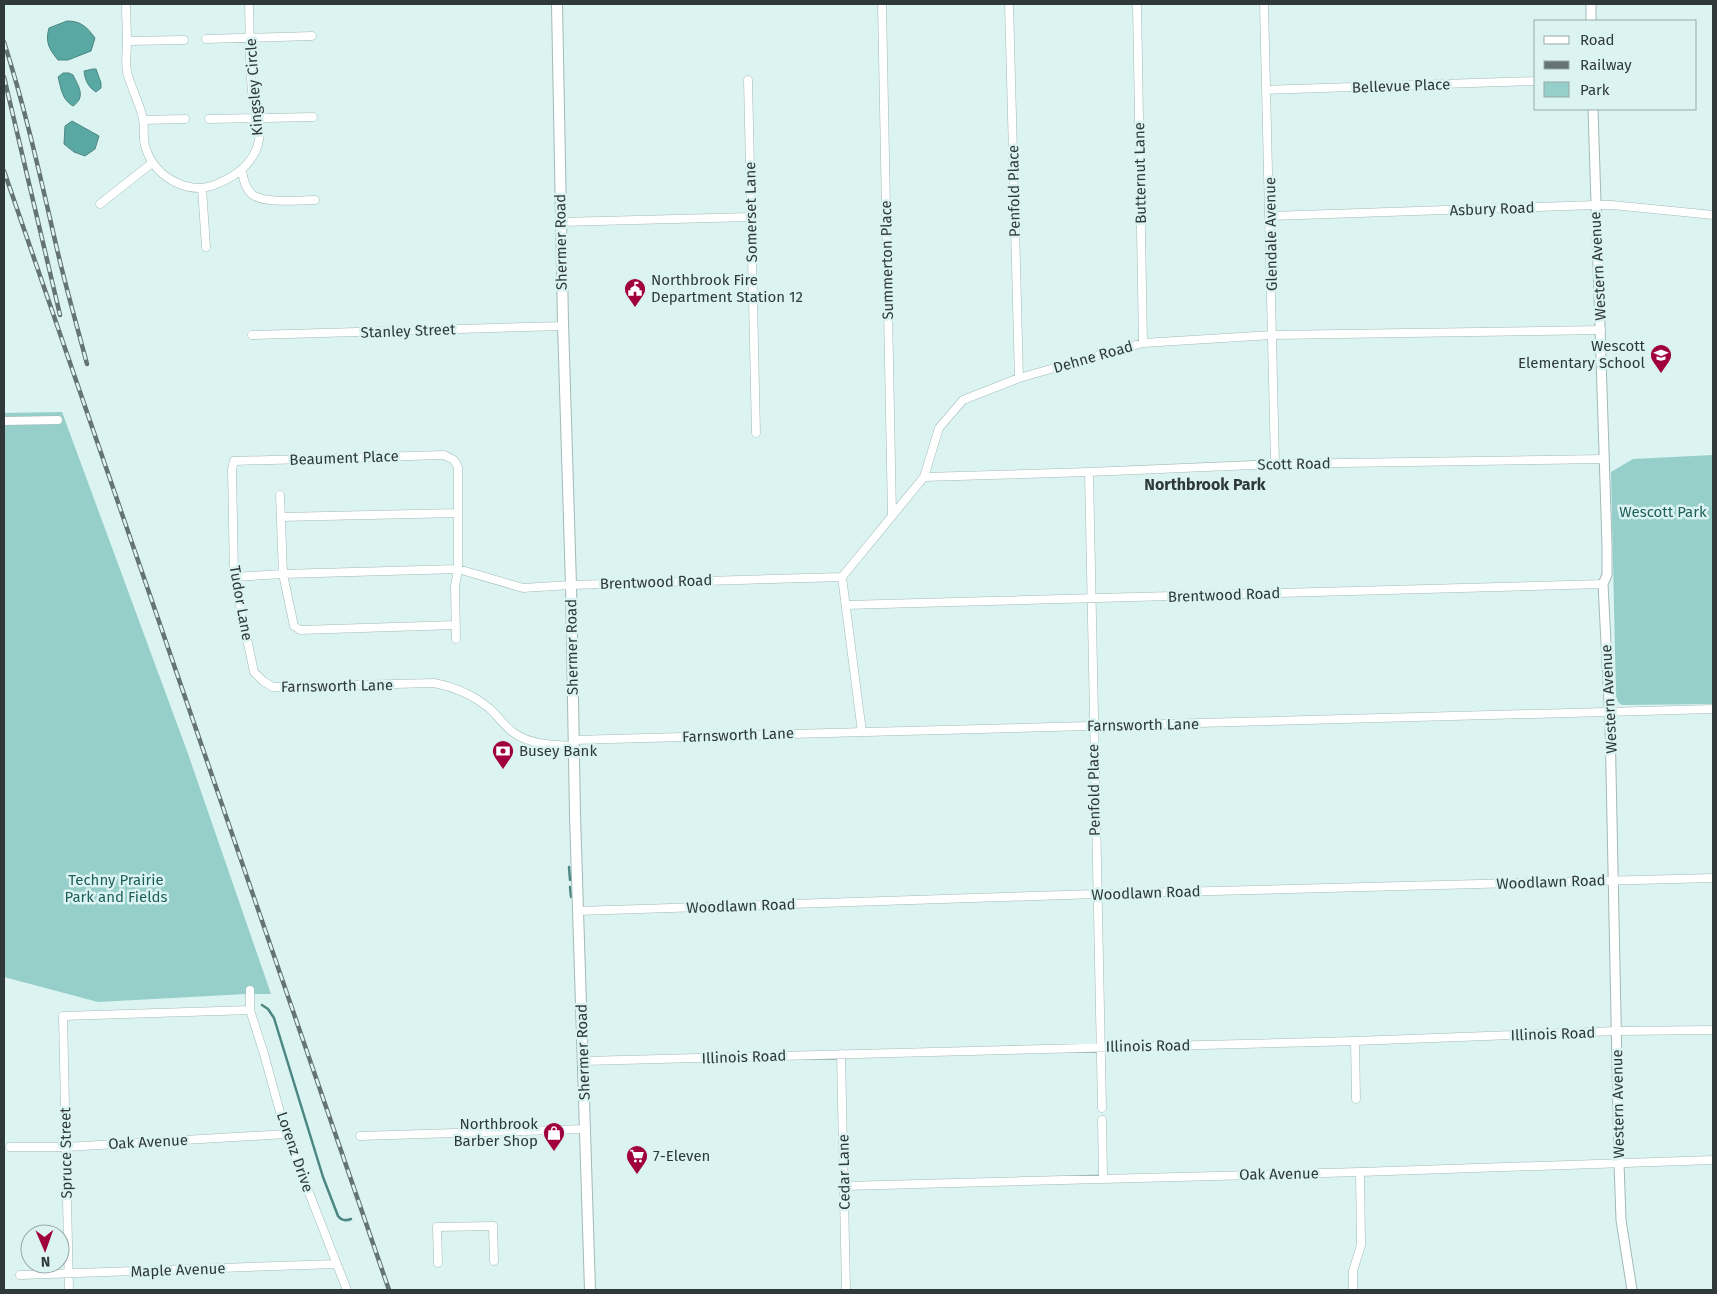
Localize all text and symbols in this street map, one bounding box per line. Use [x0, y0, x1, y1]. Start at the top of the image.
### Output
legend [1534, 20, 1697, 110]
text: Road [1580, 31, 1615, 49]
street label: Kingsley Circle [242, 37, 266, 137]
text: Railway [1580, 56, 1632, 74]
street label: Bellevue Place [1351, 75, 1451, 97]
text: Park [1580, 81, 1610, 99]
street label: Butternut Lane [1130, 122, 1150, 224]
street label: Penfold Place [1004, 145, 1024, 237]
street label: Somerset Lane [741, 162, 761, 262]
street label: Glendale Avenue [1261, 177, 1281, 291]
street label: Shermer Road [551, 194, 571, 290]
street label: Asbury Road [1449, 199, 1535, 219]
street label: Summerton Place [877, 200, 897, 320]
street label: Western Avenue [1586, 211, 1610, 321]
place label: Northbrook Fire Department Station 12 [651, 271, 803, 306]
public building icon: Northbrook Fire Department Station 12 [623, 277, 647, 308]
street label: Stanley Street [360, 320, 456, 342]
street label: Dehne Road [1051, 337, 1135, 377]
place label: Wescott Elementary School [1518, 337, 1646, 372]
school or university icon: Wescott Elementary School [1649, 343, 1673, 374]
street label: Beaument Place [289, 447, 399, 469]
street label: Scott Road [1257, 454, 1331, 474]
district label: Northbrook Park [1144, 475, 1266, 494]
park label: Wescott Park [1619, 503, 1707, 521]
street label: Tudor Lane [226, 564, 256, 642]
street label: Brentwood Road [599, 571, 713, 593]
street label: Brentwood Road [1167, 584, 1281, 606]
street label: Shermer Road [562, 599, 582, 695]
street label: Western Avenue [1597, 644, 1621, 754]
street label: Farnsworth Lane [281, 676, 393, 696]
street label: Farnsworth Lane [1087, 715, 1199, 735]
street label: Farnsworth Lane [682, 724, 794, 746]
bank icon: Busey Bank [491, 739, 515, 770]
place label: Busey Bank [519, 742, 597, 760]
street label: Penfold Place [1084, 744, 1104, 836]
park label: Techny Prairie Park and Fields [65, 871, 167, 906]
street label: Woodlawn Road [1496, 871, 1606, 893]
street label: Woodlawn Road [1091, 882, 1201, 904]
street label: Woodlawn Road [686, 895, 796, 917]
street label: Shermer Road [572, 1004, 594, 1100]
street label: Illinois Road [1510, 1024, 1596, 1044]
street label: Illinois Road [1105, 1036, 1191, 1056]
street label: Illinois Road [701, 1047, 787, 1067]
street label: Western Avenue [1608, 1049, 1628, 1159]
street label: Spruce Street [56, 1107, 76, 1199]
street label: Lorenz Drive [273, 1109, 317, 1195]
place label: Northbrook Barber Shop [453, 1115, 538, 1150]
shop icon: Northbrook Barber Shop [542, 1121, 566, 1152]
street label: Oak Avenue [108, 1131, 188, 1153]
street label: Cedar Lane [834, 1134, 854, 1210]
supermarket icon: 7-Eleven [625, 1144, 649, 1175]
place label: 7-Eleven [653, 1147, 710, 1165]
street label: Oak Avenue [1239, 1164, 1319, 1184]
north arrow [20, 1224, 70, 1274]
text: N [40, 1253, 50, 1270]
street label: Maple Avenue [130, 1259, 226, 1281]

